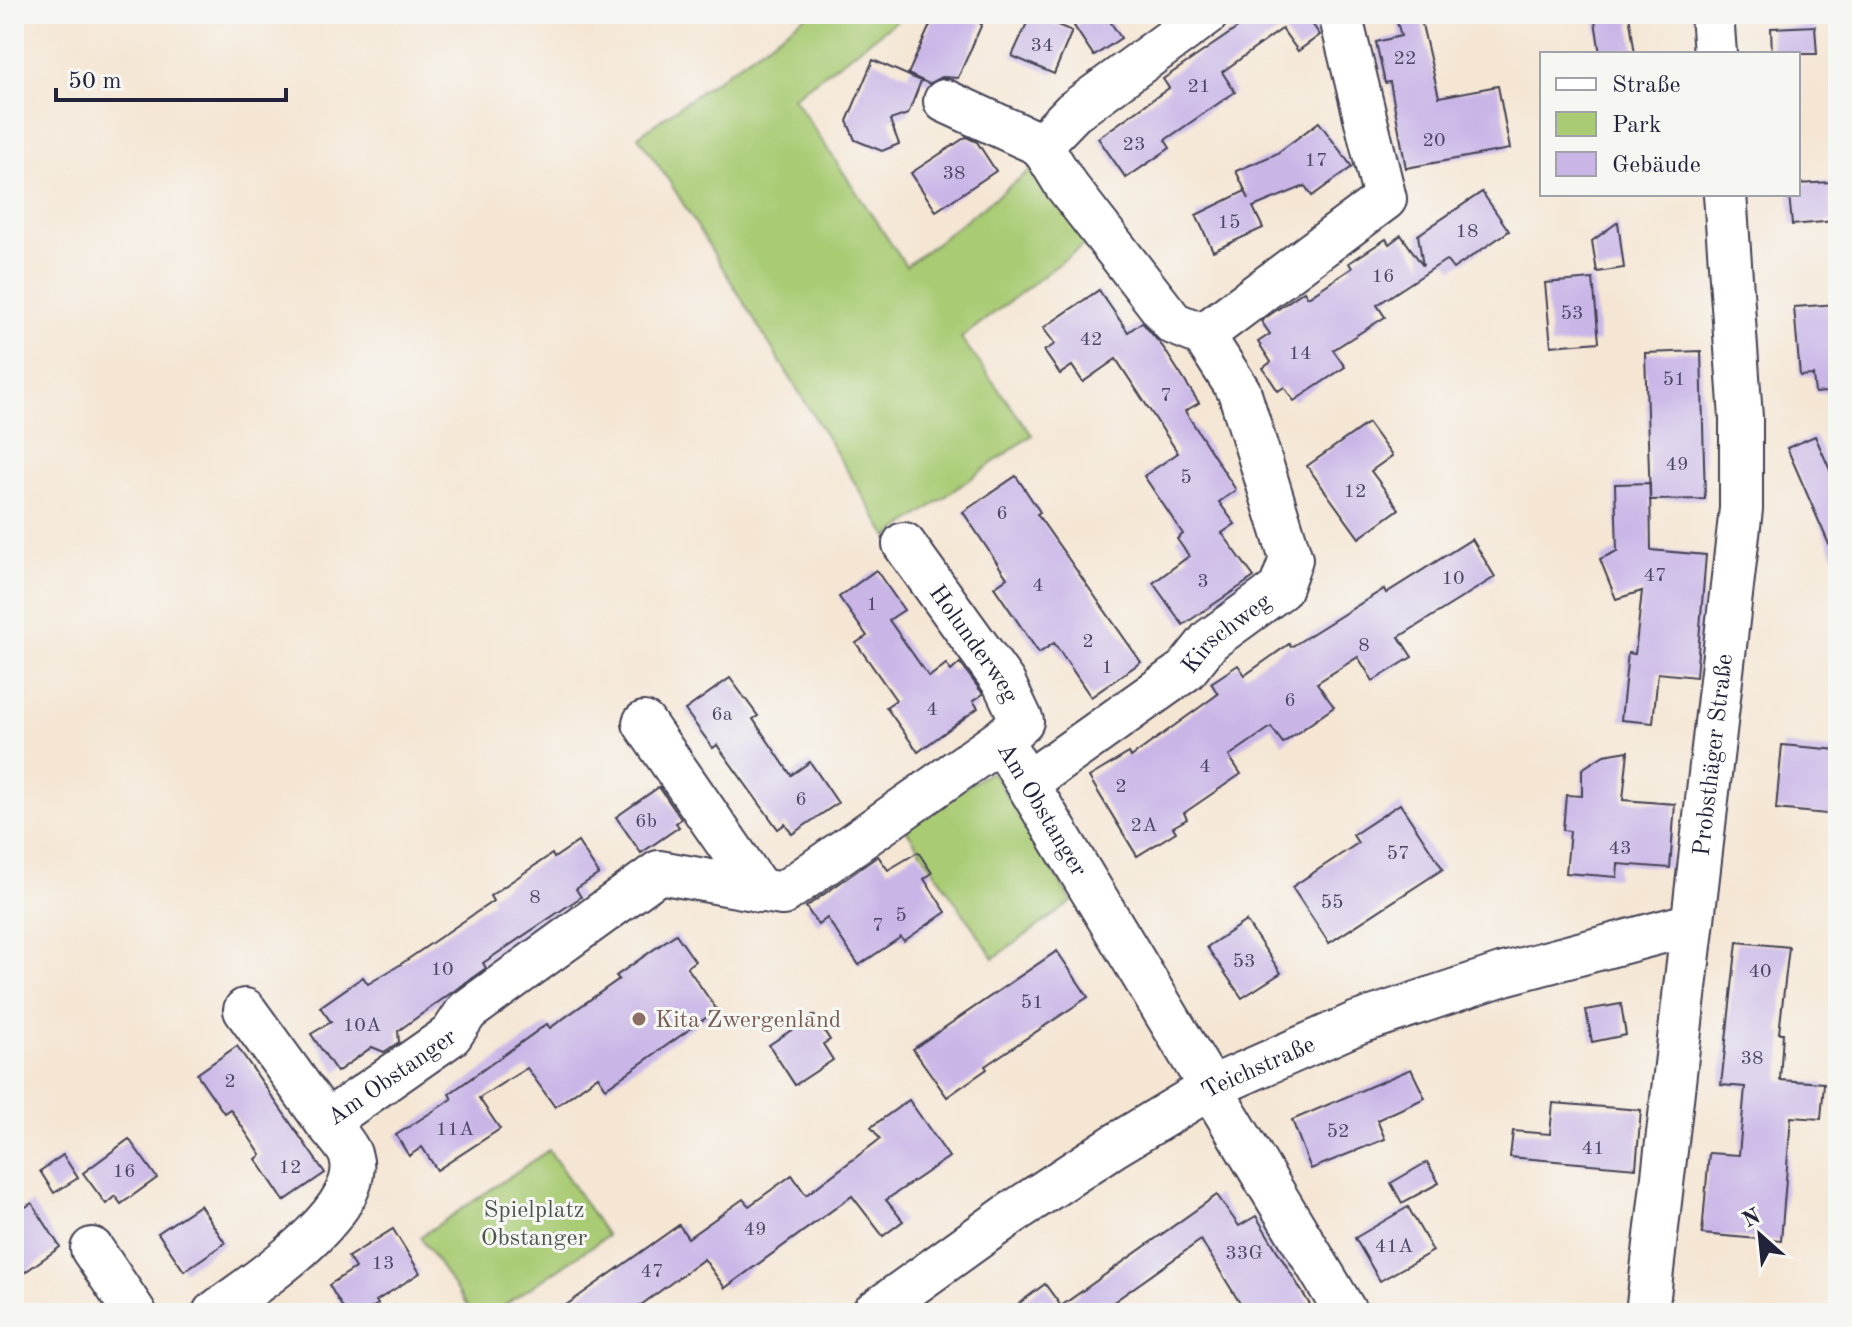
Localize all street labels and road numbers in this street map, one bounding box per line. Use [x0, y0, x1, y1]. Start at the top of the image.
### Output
street label: Holunderweg [924, 581, 1022, 707]
street label: Kirschweg [1178, 590, 1276, 679]
street label: Probsthäger Straße [1691, 653, 1738, 857]
street label: Am Obstanger [992, 740, 1090, 881]
street label: Am Obstanger [324, 1025, 461, 1131]
street label: Teichstraße [1198, 1033, 1319, 1104]

